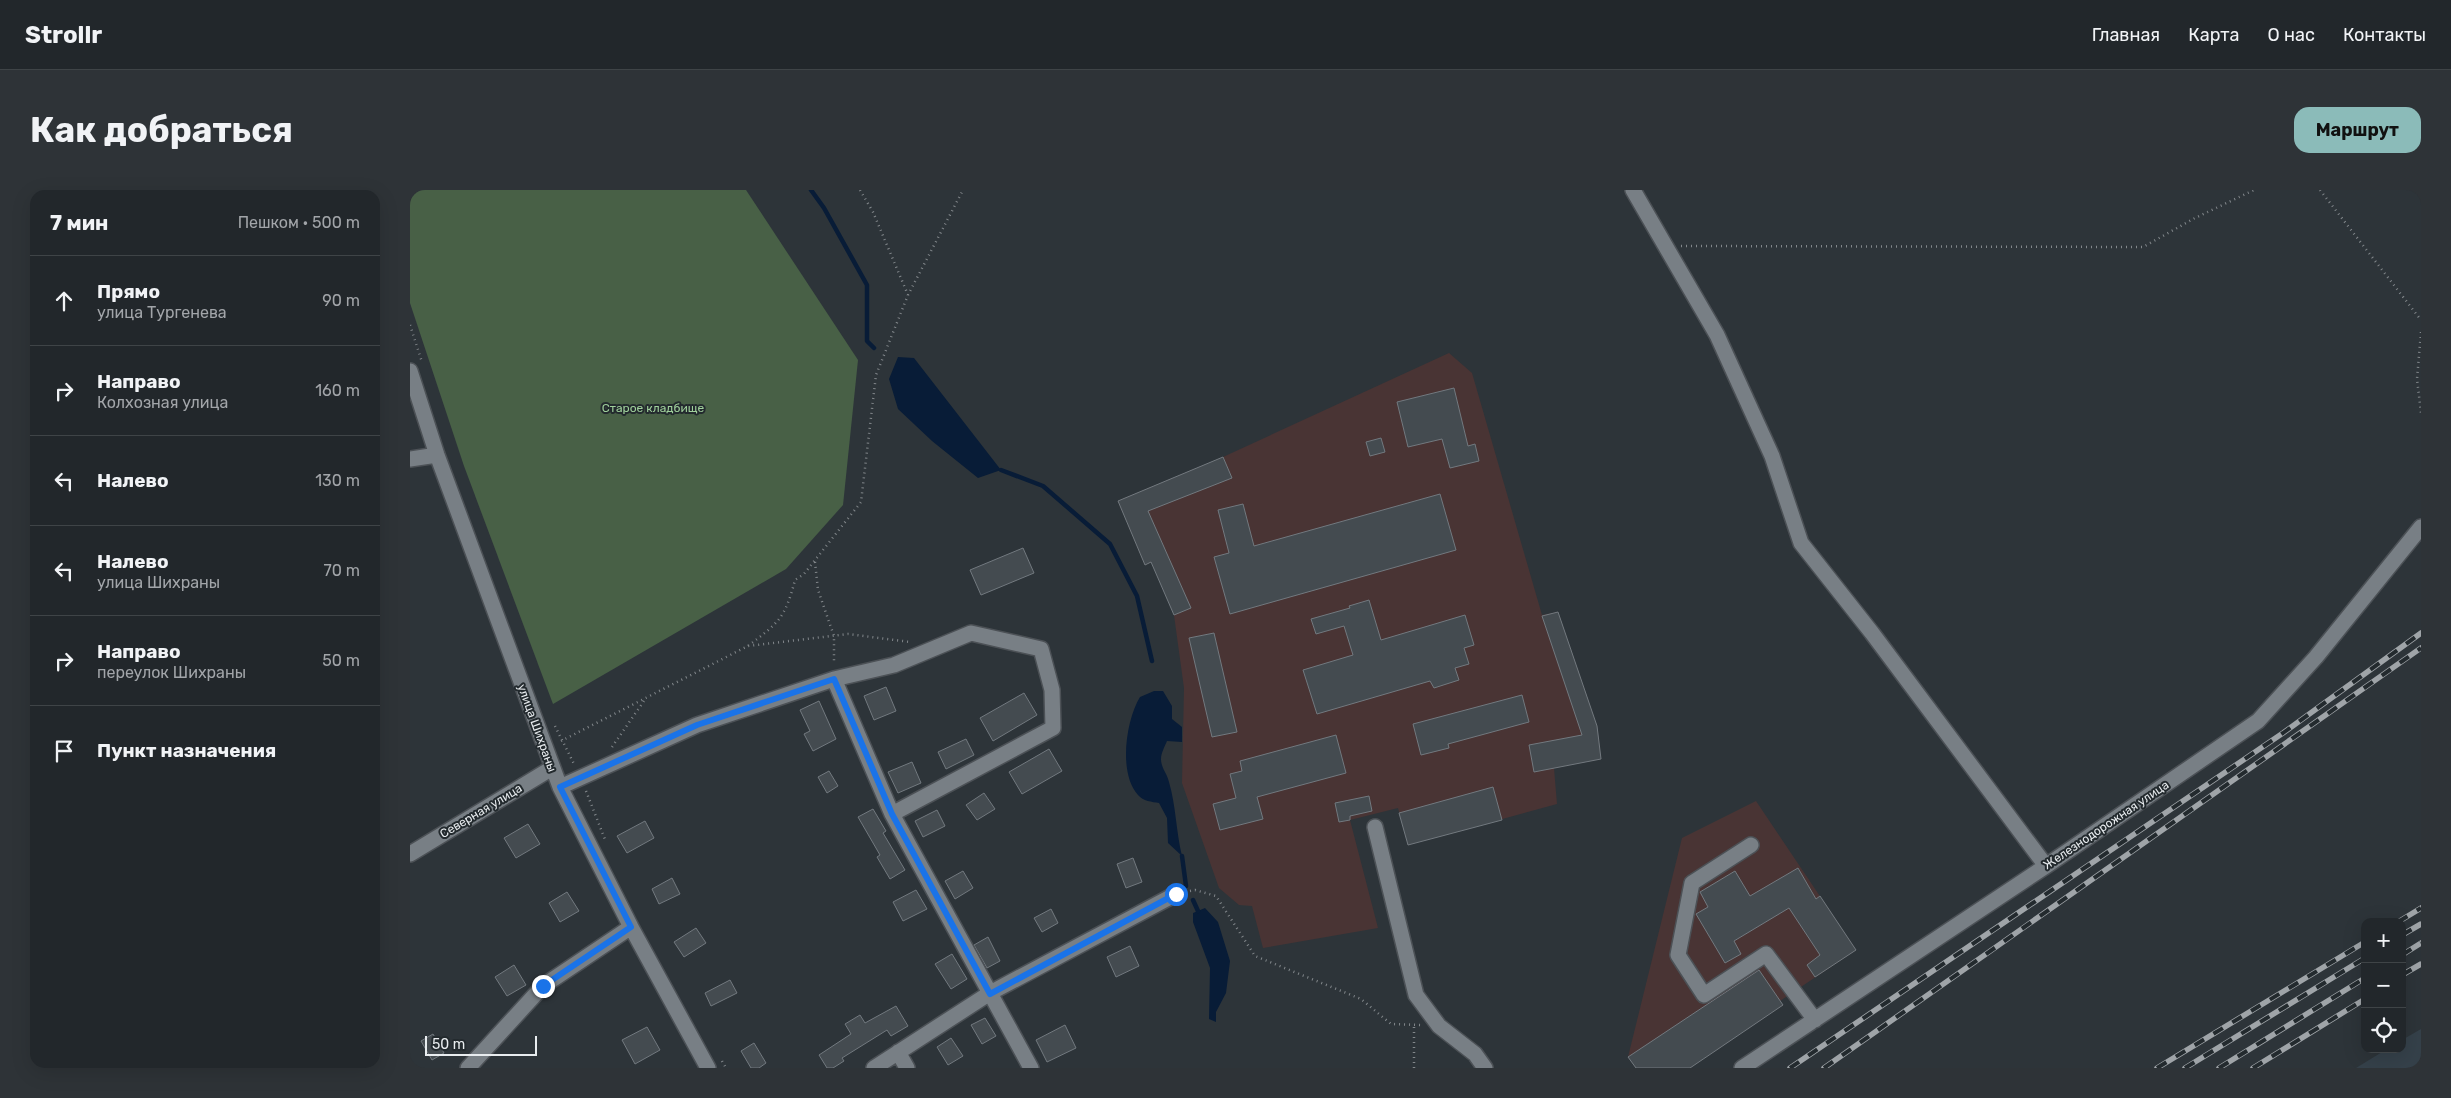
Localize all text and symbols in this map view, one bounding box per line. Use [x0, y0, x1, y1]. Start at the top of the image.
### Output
text: Strollr [25, 21, 102, 49]
text: Главная [2092, 24, 2160, 46]
text: Карта [2188, 24, 2240, 46]
text: О нас [2268, 24, 2315, 46]
text: Контакты [2343, 24, 2426, 46]
button: Маршрут [2294, 107, 2421, 153]
text: Как добраться [30, 109, 293, 151]
text: 7 мин [50, 210, 109, 235]
text: Пешком · 500 m [238, 213, 360, 232]
text: Прямо [97, 280, 160, 303]
icon: ahead [50, 287, 78, 315]
text: 90 m [322, 291, 360, 310]
text: улица Тургенева [97, 303, 227, 322]
text: Направо [97, 370, 181, 393]
icon: right [50, 377, 78, 405]
text: 160 m [315, 381, 360, 400]
text: Колхозная улица [97, 393, 228, 412]
park label: Старое кладбище [602, 401, 704, 415]
icon: left [50, 467, 78, 495]
text: Налево [97, 469, 169, 492]
text: 130 m [315, 471, 360, 490]
text: Налево [97, 550, 169, 573]
icon: left [50, 557, 78, 585]
text: 70 m [323, 561, 360, 580]
text: улица Шихраны [97, 573, 220, 592]
text: Направо [97, 640, 181, 663]
icon: right [50, 647, 78, 675]
text: 50 m [322, 651, 360, 670]
text: переулок Шихраны [97, 663, 246, 682]
street label: улица Шихраны [515, 682, 559, 774]
icon: arrive [50, 737, 78, 765]
text: Пункт назначения [97, 739, 276, 762]
street label: Железнодорожная улица [2041, 778, 2171, 872]
street label: Северная улица [437, 781, 525, 841]
route start [1165, 883, 1188, 906]
map controls [2361, 918, 2406, 1053]
button: + [2361, 918, 2406, 963]
button: − [2361, 963, 2406, 1008]
route end [532, 975, 555, 998]
button: locate [2361, 1008, 2406, 1053]
scale bar [425, 1033, 538, 1056]
text: 50 m [432, 1036, 465, 1053]

